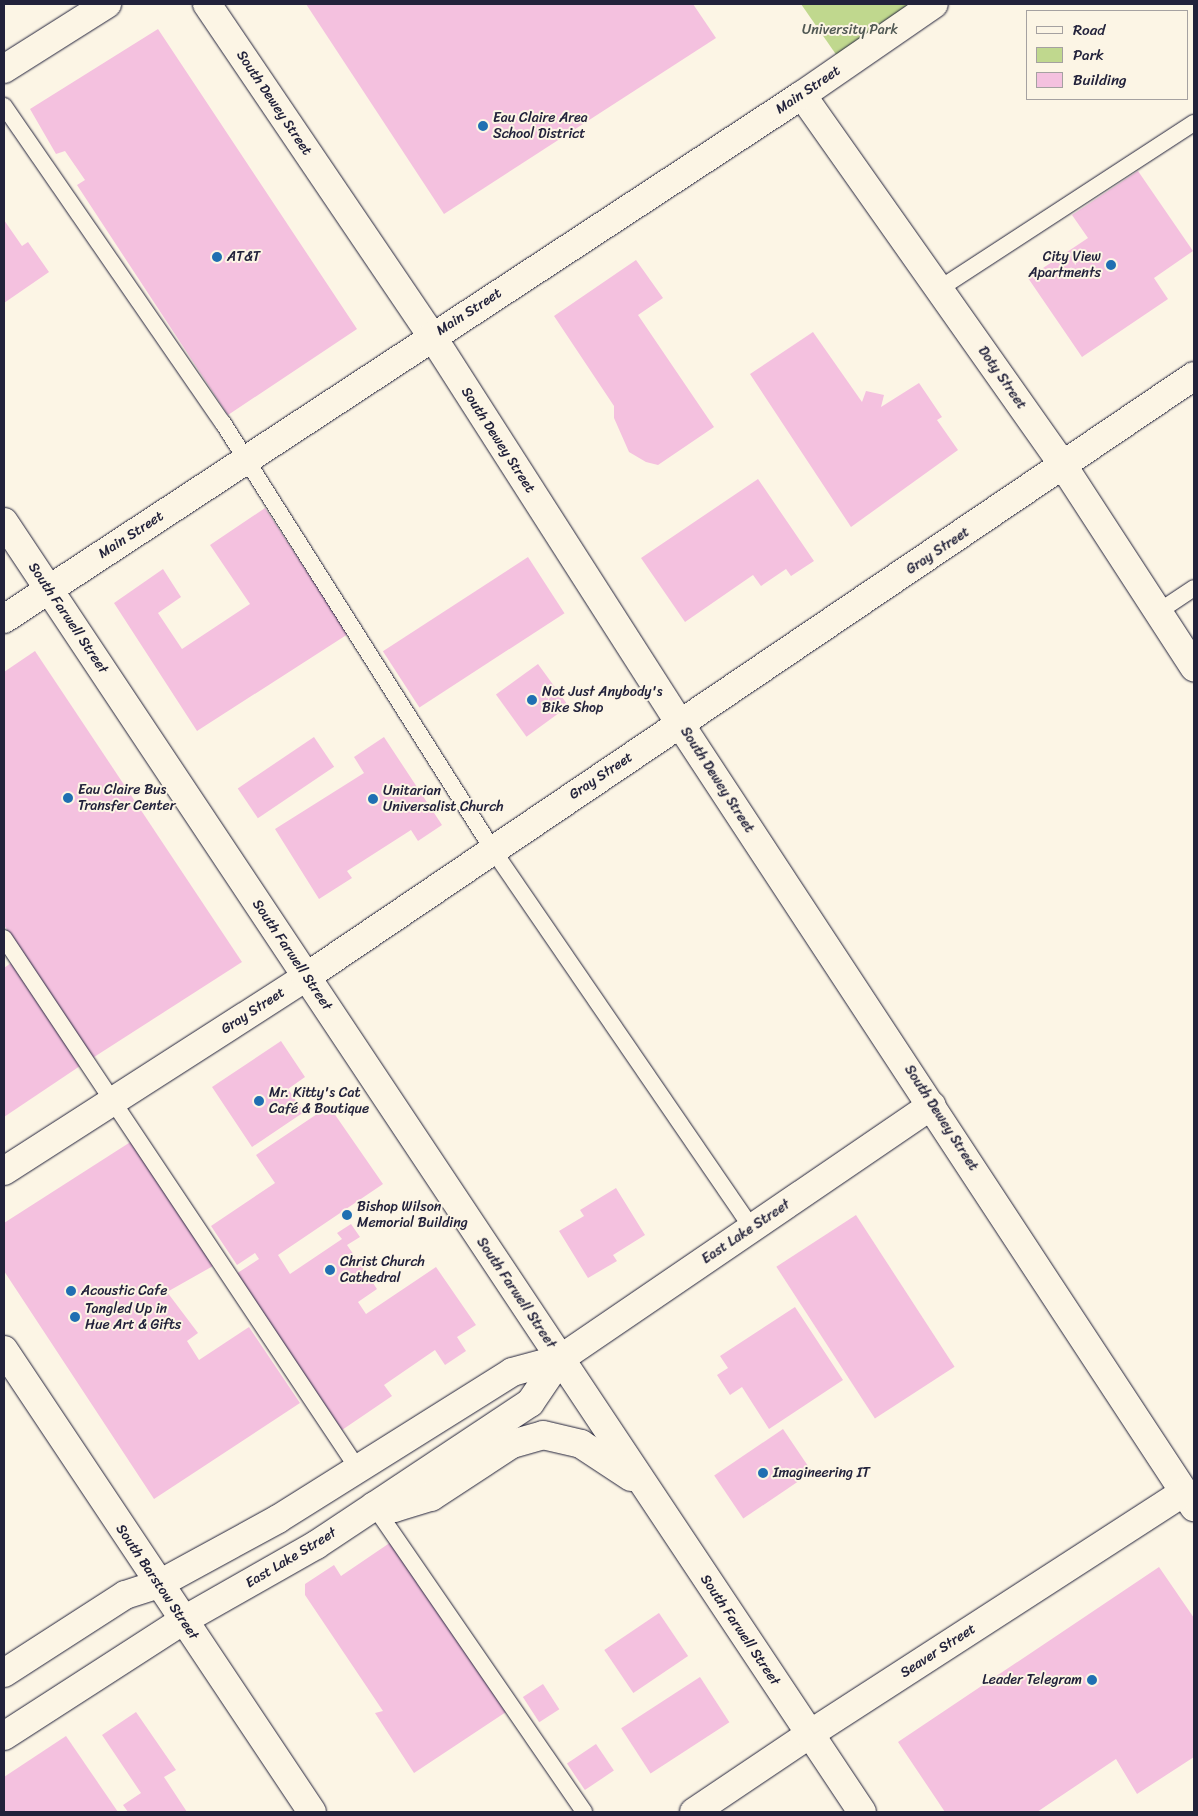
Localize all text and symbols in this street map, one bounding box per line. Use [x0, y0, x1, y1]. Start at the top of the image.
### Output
legend [1026, 10, 1188, 100]
text: Road [1073, 17, 1105, 43]
park label: University Park [802, 22, 898, 38]
text: Park [1073, 42, 1104, 68]
street label: South Dewey Street [232, 47, 316, 159]
street label: Main Street [773, 62, 843, 118]
text: Building [1073, 67, 1127, 93]
place label: Eau Claire Area School District [493, 110, 588, 142]
marker: Eau Claire Area School District [477, 120, 489, 132]
place label: AT&T [227, 249, 260, 265]
place label: City View Apartments [1028, 249, 1101, 282]
marker: AT&T [211, 251, 223, 263]
marker: City View Apartments [1105, 259, 1117, 271]
street label: Main Street [433, 285, 505, 339]
street label: Doty Street [974, 343, 1030, 413]
street label: South Dewey Street [457, 383, 539, 497]
street label: Main Street [95, 508, 167, 562]
street label: Gray Street [903, 524, 973, 578]
street label: South Farwell Street [25, 559, 111, 677]
place label: Not Just Anybody's Bike Shop [542, 684, 663, 716]
marker: Not Just Anybody's Bike Shop [526, 694, 538, 706]
street label: South Dewey Street [676, 723, 758, 837]
street label: Gray Street [566, 749, 636, 803]
place label: Eau Claire Bus Transfer Center [78, 782, 176, 814]
place label: Unitarian Universalist Church [383, 783, 504, 816]
marker: Eau Claire Bus Transfer Center [62, 792, 74, 804]
marker: Unitarian Universalist Church [367, 793, 379, 805]
street label: South Farwell Street [249, 896, 335, 1014]
street label: Gray Street [218, 984, 288, 1038]
street label: South Dewey Street [900, 1061, 982, 1175]
place label: Mr. Kitty's Cat Café & Boutique [269, 1085, 369, 1118]
marker: Mr. Kitty's Cat Café & Boutique [253, 1095, 265, 1107]
street label: East Lake Street [698, 1196, 794, 1268]
place label: Bishop Wilson Memorial Building [357, 1199, 468, 1232]
marker: Bishop Wilson Memorial Building [341, 1209, 353, 1221]
street label: South Farwell Street [473, 1234, 559, 1352]
place label: Christ Church Cathedral [340, 1254, 425, 1286]
marker: Christ Church Cathedral [324, 1264, 336, 1276]
place label: Acoustic Cafe [81, 1283, 168, 1299]
marker: Acoustic Cafe [65, 1285, 77, 1297]
place label: Tangled Up in Hue Art & Gifts [85, 1301, 181, 1334]
marker: Tangled Up in Hue Art & Gifts [69, 1311, 81, 1323]
place label: Imagineering IT [773, 1465, 870, 1481]
marker: Imagineering IT [757, 1467, 769, 1479]
street label: South Barstow Street [112, 1521, 202, 1643]
street label: East Lake Street [242, 1524, 340, 1592]
street label: South Farwell Street [697, 1571, 783, 1689]
street label: Seaver Street [897, 1620, 979, 1682]
place label: Leader Telegram [982, 1672, 1082, 1688]
marker: Leader Telegram [1086, 1674, 1098, 1686]

